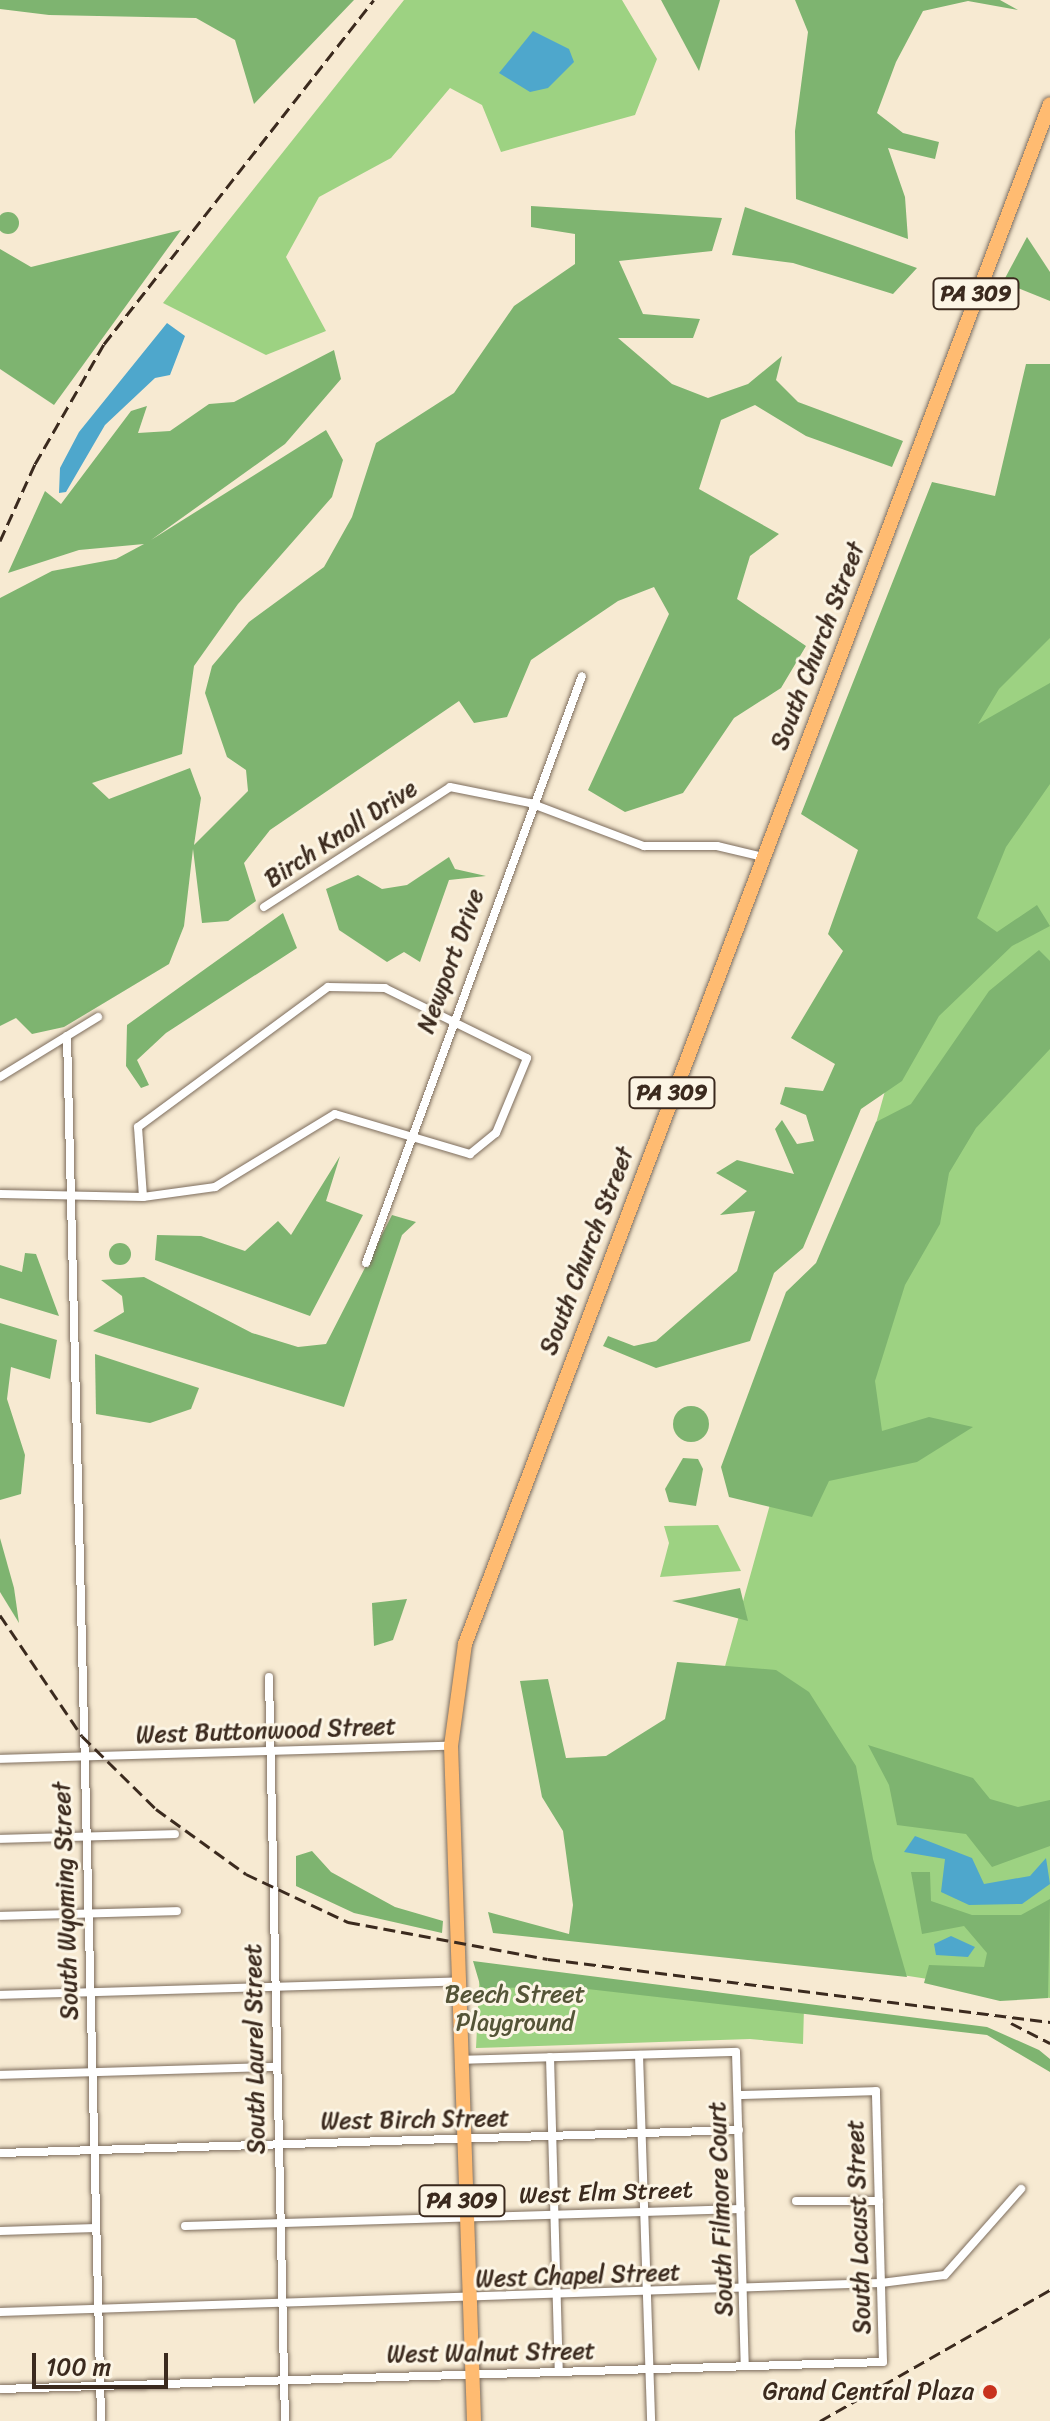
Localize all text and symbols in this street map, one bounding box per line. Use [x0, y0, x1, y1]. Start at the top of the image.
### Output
road number: PA 309 [932, 276, 1020, 312]
street label: South Church Street [765, 538, 871, 754]
street label: Birch Knoll Drive [259, 774, 423, 894]
street label: Newport Drive [412, 885, 490, 1037]
road number: PA 309 [628, 1075, 716, 1111]
street label: South Church Street [534, 1143, 640, 1359]
street label: West Buttonwood Street [135, 1712, 397, 1750]
street label: South Wyoming Street [47, 1781, 85, 2021]
street label: South Laurel Street [239, 1944, 271, 2154]
park label: Beech Street Playground [445, 1981, 585, 2037]
street label: South Filmore Court [703, 2101, 739, 2317]
street label: West Birch Street [319, 2104, 511, 2136]
street label: South Locust Street [841, 2119, 877, 2335]
street label: West Elm Street [519, 2176, 693, 2210]
road number: PA 309 [418, 2183, 506, 2219]
street label: West Chapel Street [475, 2258, 681, 2294]
scale bar [36, 2337, 172, 2387]
street label: West Walnut Street [387, 2337, 595, 2369]
text: 100 m [46, 2346, 111, 2388]
place label: Grand Central Plaza [763, 2378, 974, 2406]
marker: Grand Central Plaza [981, 2383, 999, 2401]

